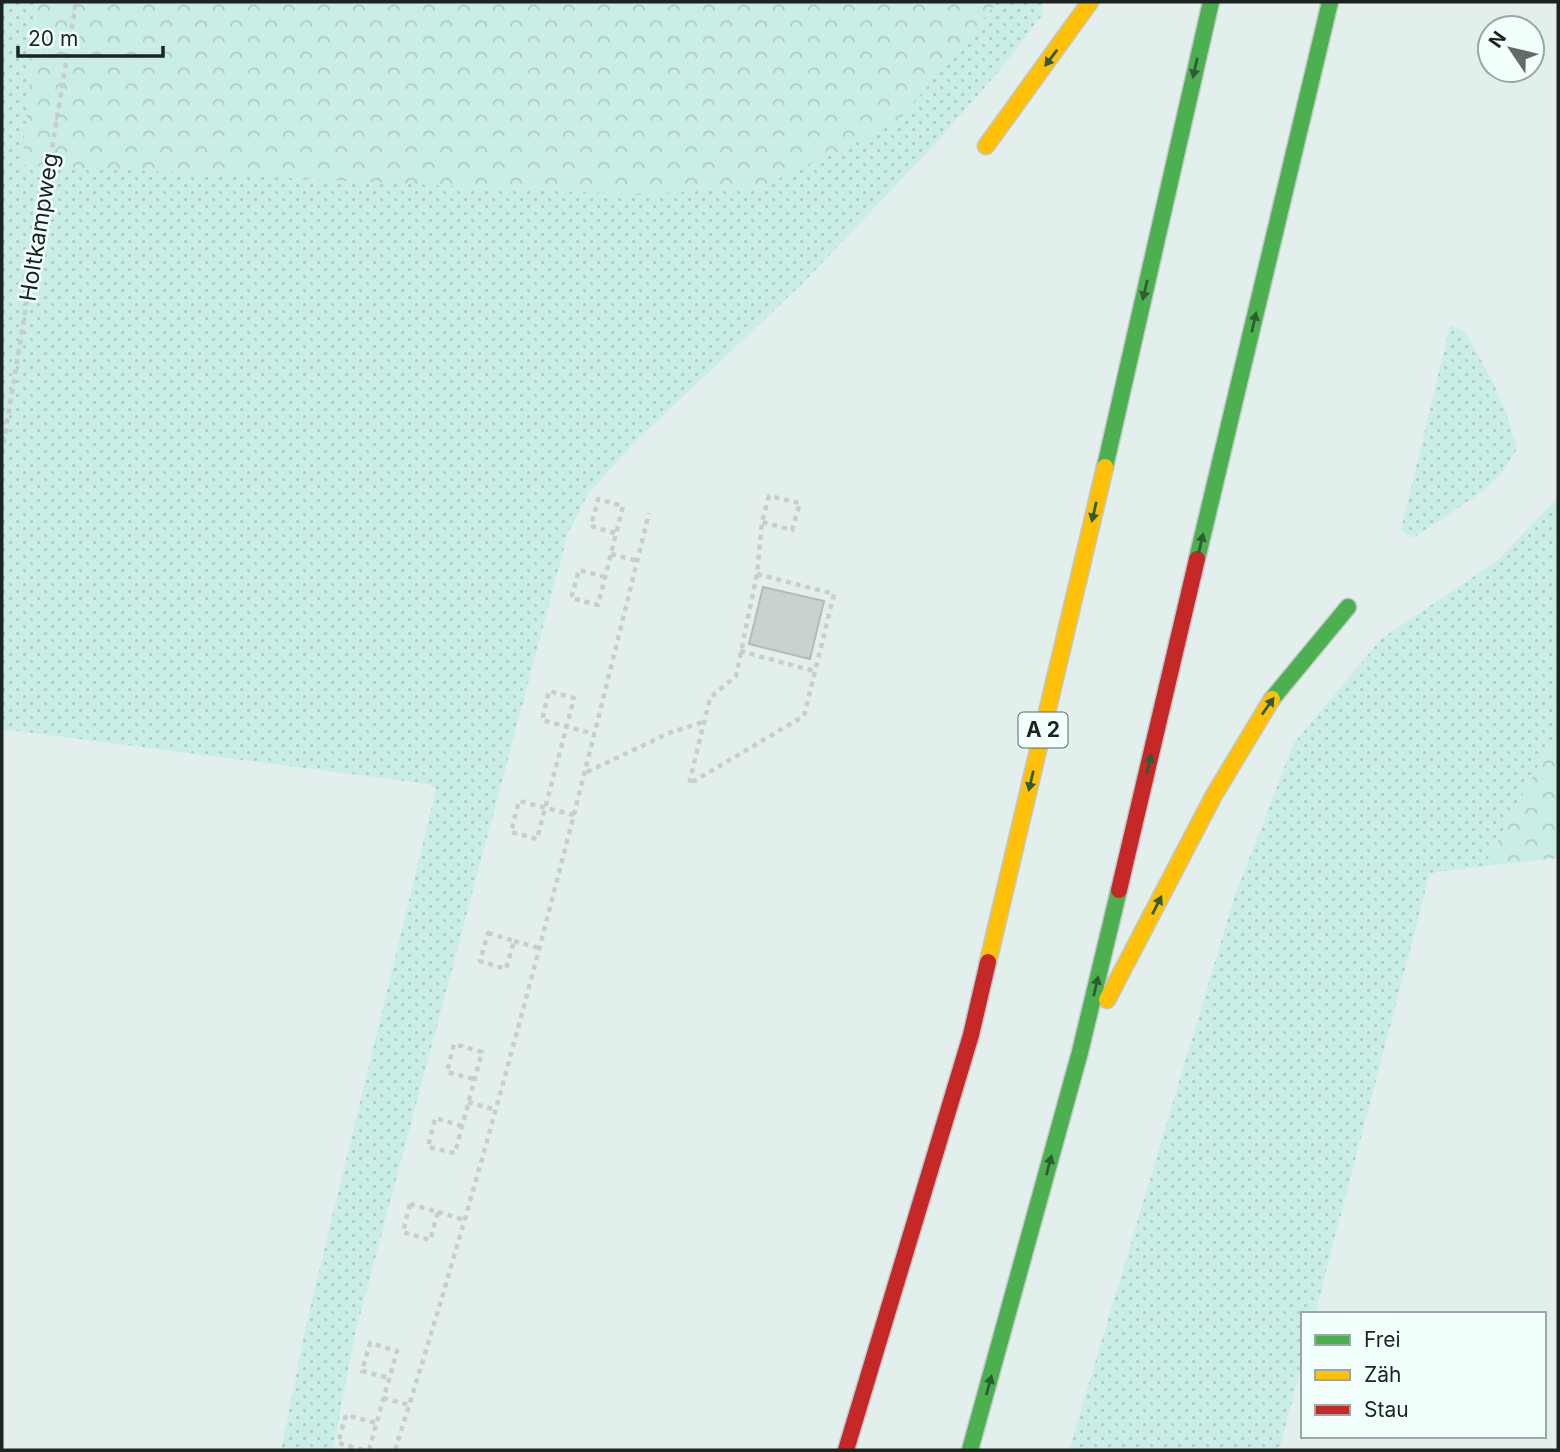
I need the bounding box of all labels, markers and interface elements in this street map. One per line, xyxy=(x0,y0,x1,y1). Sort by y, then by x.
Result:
scale bar xyxy=(18,14,163,58)
north arrow xyxy=(1476,14,1546,84)
text: 20 m xyxy=(28,26,78,51)
text: N xyxy=(1484,27,1511,52)
one-way arrow xyxy=(1045,49,1059,67)
one-way arrow xyxy=(1190,57,1201,79)
street label: Holtkampweg xyxy=(13,151,65,303)
one-way arrow xyxy=(1139,279,1150,301)
one-way arrow xyxy=(1249,311,1260,333)
one-way arrow xyxy=(1088,501,1099,523)
one-way arrow xyxy=(1196,532,1207,554)
one-way arrow xyxy=(1261,697,1275,715)
road number: A 2 xyxy=(1018,712,1068,748)
one-way arrow xyxy=(1143,753,1154,775)
one-way arrow xyxy=(1025,770,1036,792)
one-way arrow xyxy=(1151,895,1163,914)
one-way arrow xyxy=(1091,975,1102,997)
one-way arrow xyxy=(1044,1154,1055,1176)
legend xyxy=(1301,1312,1546,1438)
text: Frei xyxy=(1364,1327,1401,1352)
text: Zäh xyxy=(1364,1362,1401,1387)
one-way arrow xyxy=(984,1374,995,1396)
text: Stau xyxy=(1364,1397,1409,1422)

